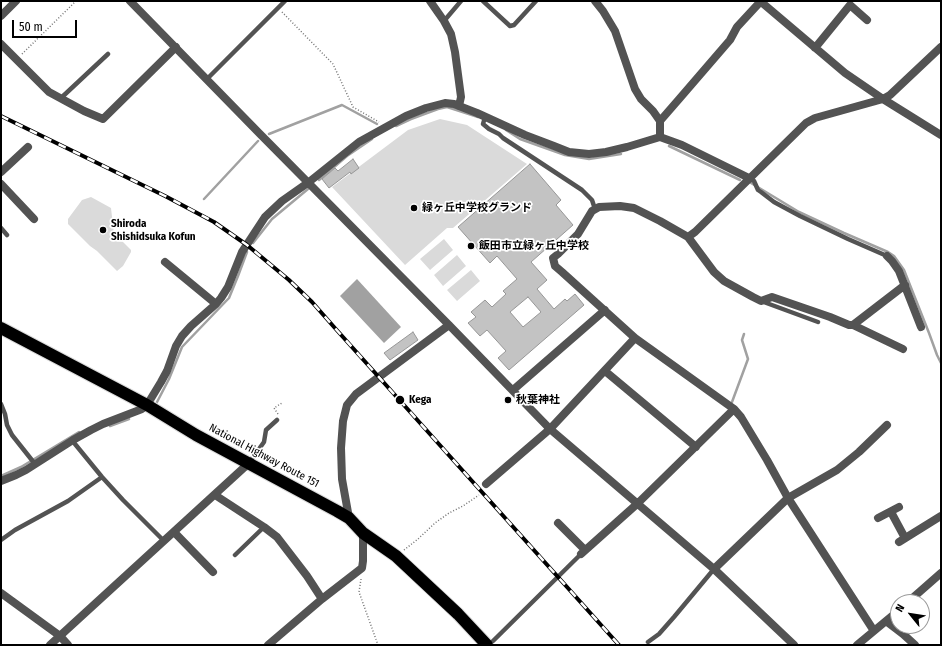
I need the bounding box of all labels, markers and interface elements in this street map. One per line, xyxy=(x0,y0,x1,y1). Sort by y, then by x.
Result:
scale bar xyxy=(14,12,79,38)
text: 50 m xyxy=(19,20,43,34)
place label: 緑ヶ丘中学校グランド xyxy=(422,201,532,215)
marker: 緑ヶ丘中学校グランド xyxy=(409,203,419,213)
place label: Shiroda Shishidsuka Kofun xyxy=(111,217,196,243)
marker: Shiroda Shishidsuka Kofun xyxy=(98,225,108,235)
place label: 飯田市立緑ヶ丘中学校 xyxy=(479,239,589,253)
marker: 飯田市立緑ヶ丘中学校 xyxy=(466,241,476,251)
place label: Kega xyxy=(409,393,431,407)
place label: 秋葉神社 xyxy=(516,393,560,407)
marker: Kega xyxy=(394,394,406,406)
marker: 秋葉神社 xyxy=(503,395,513,405)
street label: National Highway Route 151 xyxy=(207,421,321,491)
north arrow xyxy=(890,594,930,634)
text: N xyxy=(893,602,907,614)

